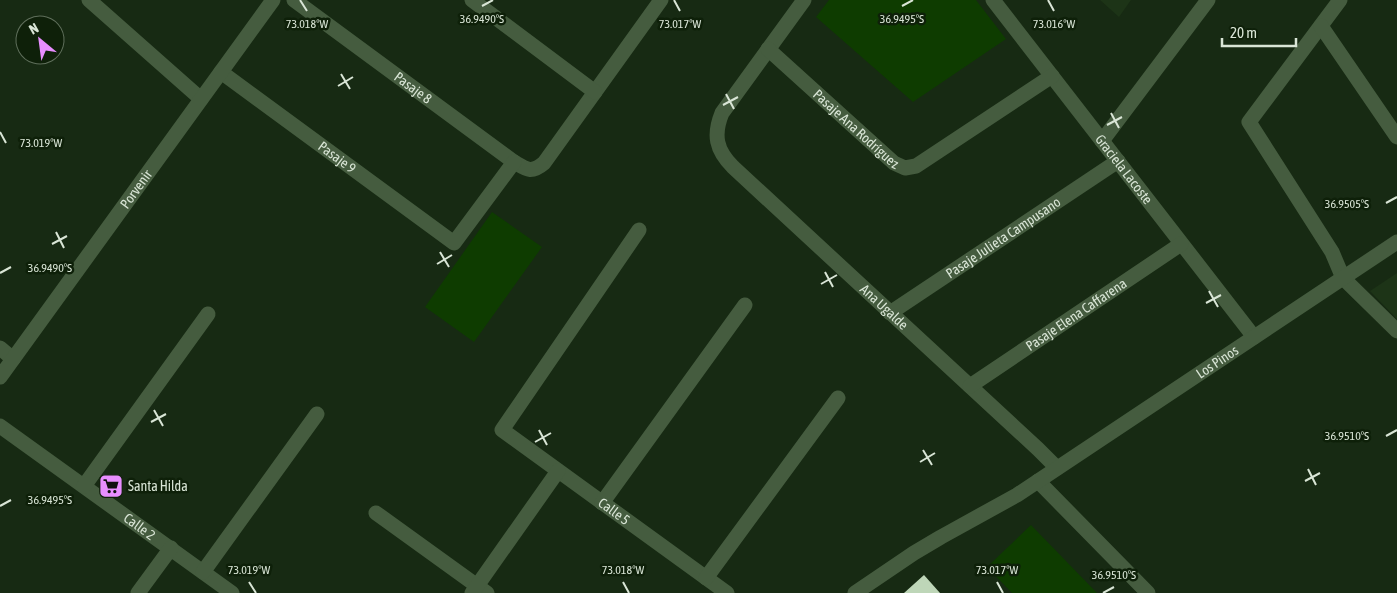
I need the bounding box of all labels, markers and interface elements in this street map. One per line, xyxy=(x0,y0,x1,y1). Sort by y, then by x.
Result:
text: 36.9490°S xyxy=(460,12,504,26)
text: 36.9495°S xyxy=(880,12,924,26)
north arrow xyxy=(15,15,65,65)
scale bar xyxy=(1222,15,1296,47)
text: 73.018°W xyxy=(286,17,328,31)
text: 73.017°W xyxy=(659,17,701,31)
text: 73.016°W xyxy=(1033,17,1075,31)
text: N xyxy=(26,20,41,38)
text: 20 m xyxy=(1230,24,1257,41)
street label: Pasaje 8 xyxy=(391,69,435,107)
street label: Pasaje Ana Rodríguez xyxy=(810,86,901,172)
street label: Graciela Lacoste xyxy=(1092,131,1156,207)
text: 73.019°W xyxy=(20,136,62,150)
street label: Pasaje 9 xyxy=(315,138,359,176)
street label: Porvenir xyxy=(117,166,156,211)
street label: Pasaje Julieta Campusano xyxy=(943,194,1063,281)
text: 36.9505°S xyxy=(1325,197,1369,211)
text: 36.9490°S xyxy=(28,261,72,275)
street label: Pasaje Elena Caffarena xyxy=(1023,275,1130,354)
street label: Ana Ugalde xyxy=(857,281,911,333)
street label: Los Pinos xyxy=(1193,342,1241,381)
text: 36.9510°S xyxy=(1325,429,1369,443)
supermarket icon: Santa Hilda xyxy=(98,473,124,499)
place label: Santa Hilda xyxy=(128,478,188,494)
text: 36.9495°S xyxy=(28,493,72,507)
street label: Calle 5 xyxy=(595,495,633,528)
street label: Calle 2 xyxy=(121,510,158,543)
text: 73.019°W xyxy=(228,563,270,577)
text: 73.018°W xyxy=(602,563,644,577)
text: 73.017°W xyxy=(976,563,1018,577)
text: 36.9510°S xyxy=(1092,568,1136,582)

